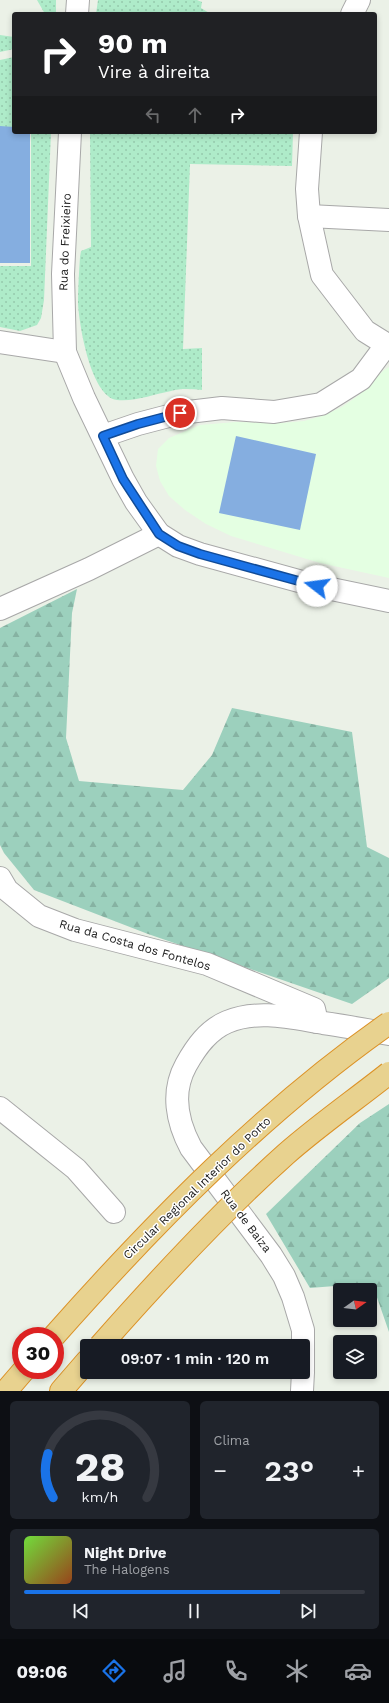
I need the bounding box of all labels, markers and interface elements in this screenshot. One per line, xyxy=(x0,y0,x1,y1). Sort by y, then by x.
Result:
text: 90 m xyxy=(98,27,168,60)
icon: right xyxy=(32,28,84,80)
text: Vire à direita xyxy=(98,61,210,82)
icon: left xyxy=(142,104,164,126)
icon: ahead xyxy=(184,104,206,126)
icon: right xyxy=(226,104,248,126)
street label: Rua do Freixieiro xyxy=(56,193,74,291)
pin xyxy=(163,396,197,430)
icon: arrive xyxy=(169,402,191,424)
position arrow xyxy=(296,565,338,607)
street label: Rua da Costa dos Fontelos xyxy=(58,917,212,973)
street label: Circular Regional Interior do Porto xyxy=(120,1114,274,1262)
street label: Rua de Baiza xyxy=(218,1187,274,1255)
north arrow xyxy=(333,1283,377,1327)
map controls xyxy=(333,1283,377,1379)
speed limit sign: 30 xyxy=(12,1327,64,1379)
button: layers xyxy=(333,1335,377,1379)
text: 09:07 · 1 min · 120 m xyxy=(121,1350,269,1368)
text: Clima xyxy=(214,1433,250,1448)
text: 28 xyxy=(74,1442,125,1491)
text: 23° xyxy=(264,1453,314,1488)
text: − xyxy=(214,1458,227,1483)
text: + xyxy=(352,1458,365,1483)
text: km/h xyxy=(81,1489,118,1505)
text: Night Drive xyxy=(84,1544,167,1562)
text: The Halogens xyxy=(84,1562,170,1577)
icon: previous xyxy=(70,1600,92,1622)
icon: pause xyxy=(183,1600,205,1622)
icon: next xyxy=(297,1600,319,1622)
icon: directions xyxy=(100,1657,128,1685)
icon: music xyxy=(161,1657,189,1685)
icon: phone xyxy=(222,1657,250,1685)
icon: climate xyxy=(283,1657,311,1685)
icon: car xyxy=(344,1657,372,1685)
text: 09:06 xyxy=(17,1661,67,1682)

